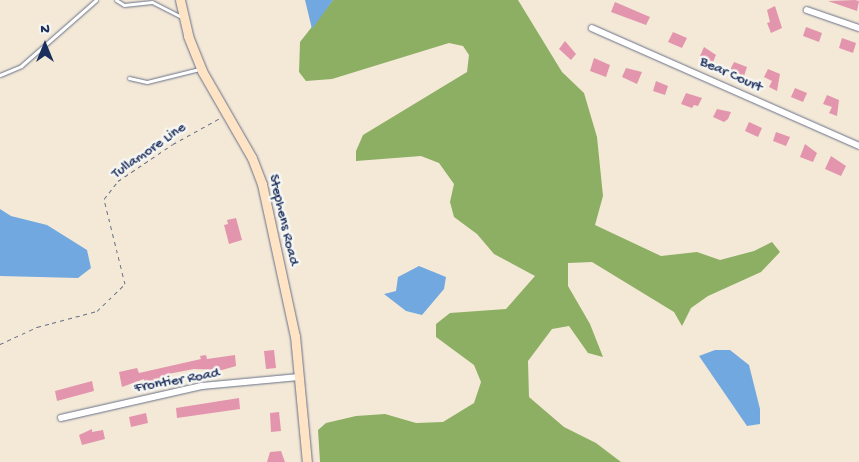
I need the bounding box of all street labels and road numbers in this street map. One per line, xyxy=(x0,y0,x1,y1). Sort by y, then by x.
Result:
street label: Bear Court xyxy=(697,53,765,97)
street label: Tullamore Line xyxy=(108,119,190,183)
street label: Stephens Road xyxy=(264,173,302,267)
street label: Frontier Road xyxy=(133,365,221,397)

